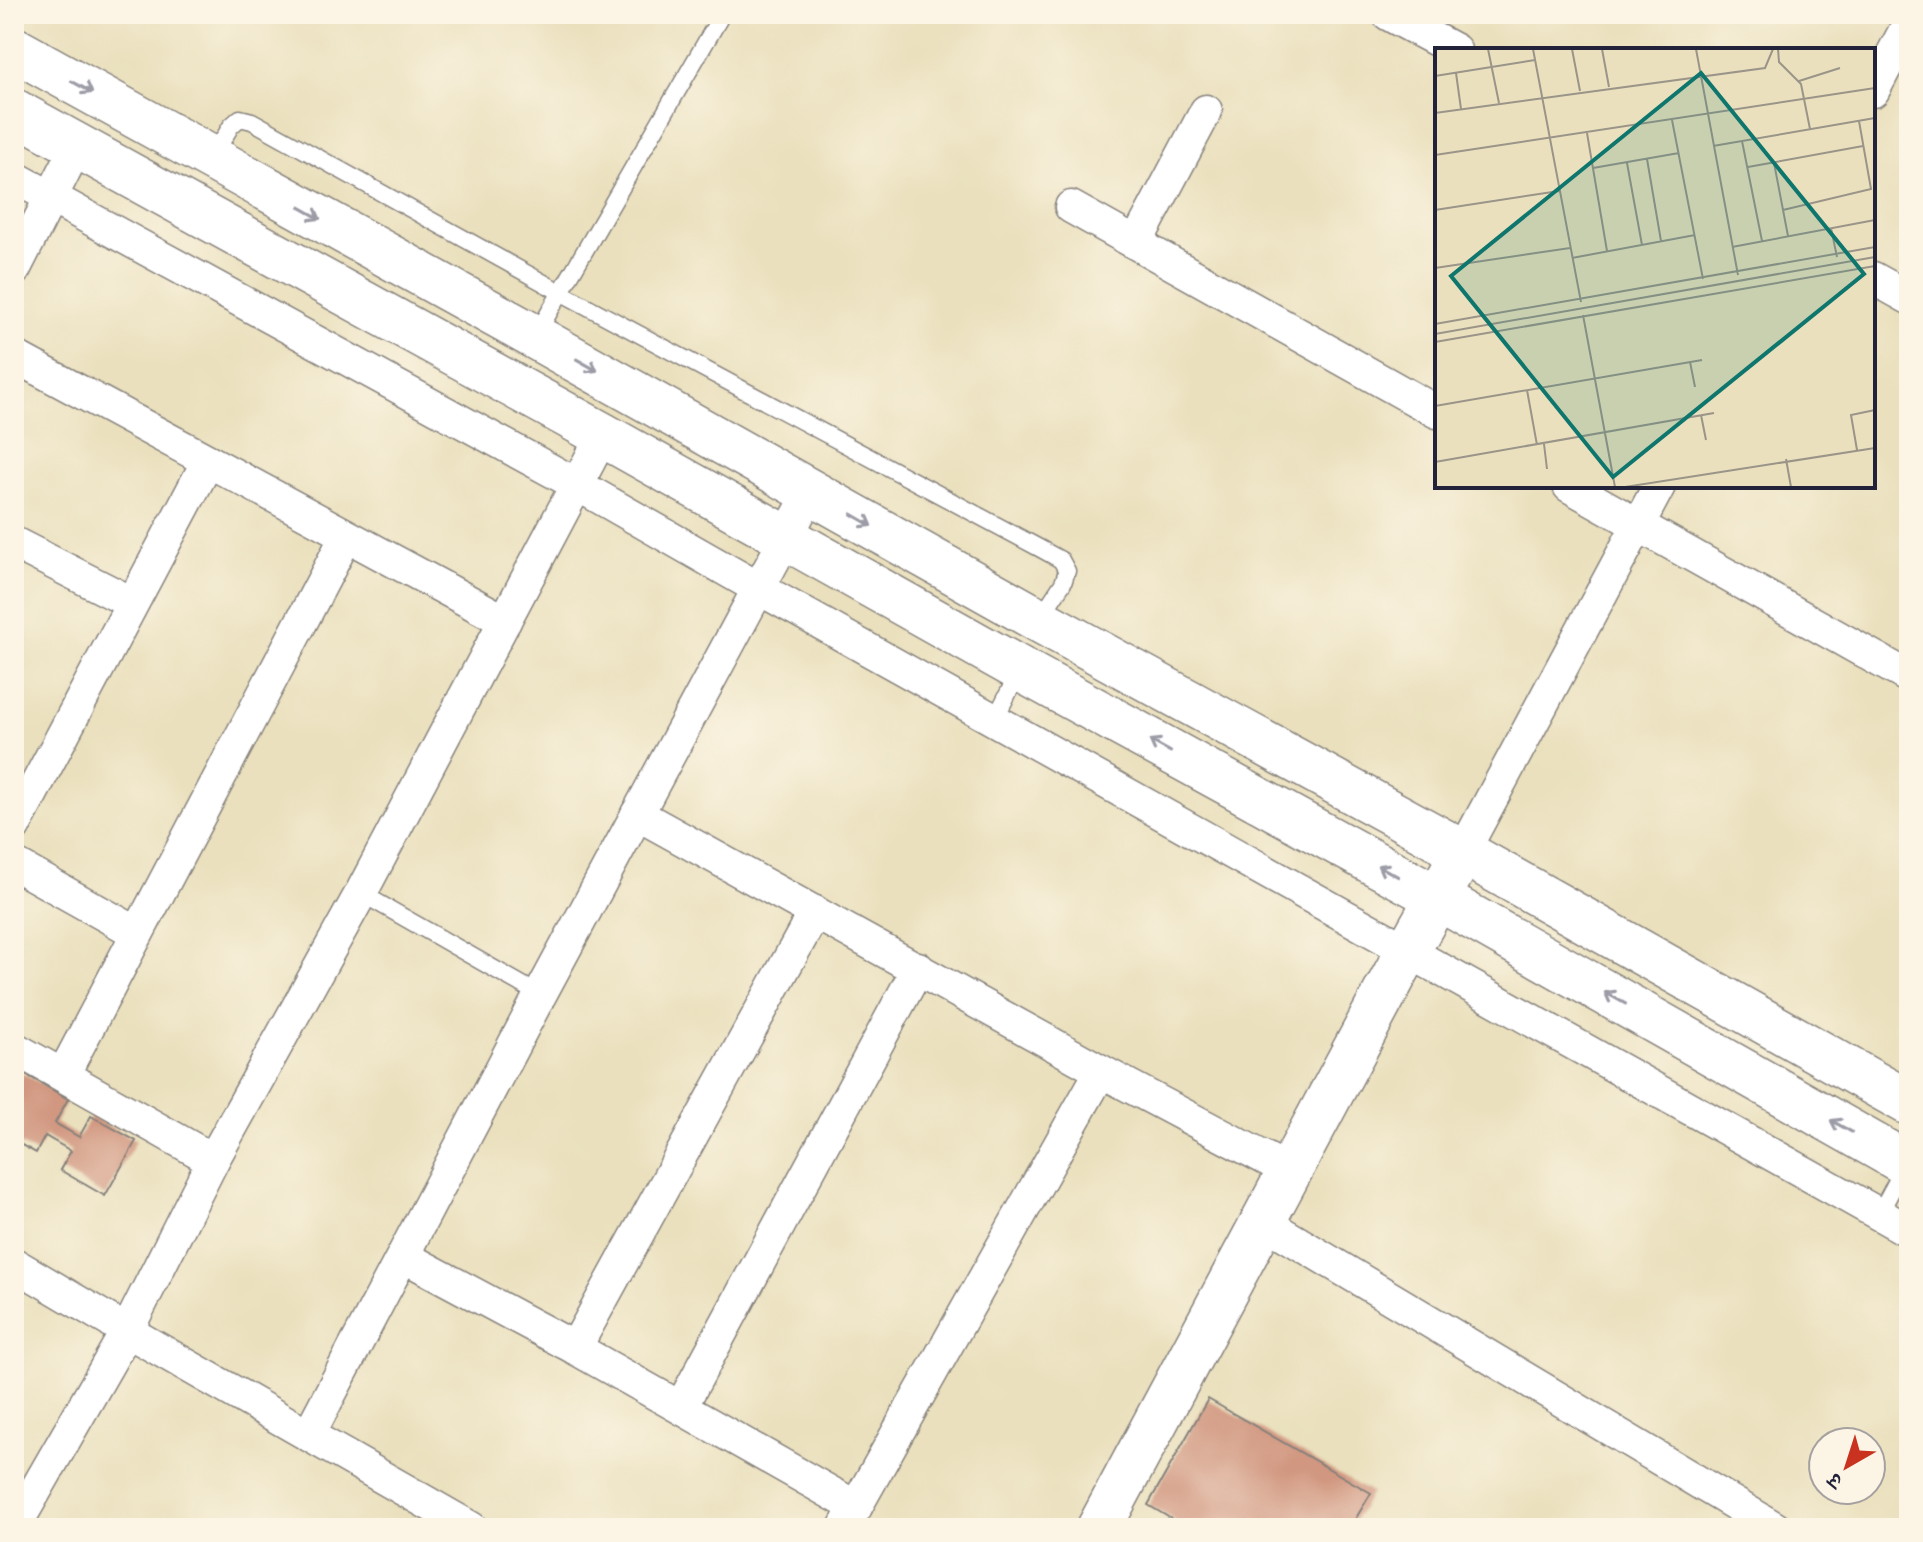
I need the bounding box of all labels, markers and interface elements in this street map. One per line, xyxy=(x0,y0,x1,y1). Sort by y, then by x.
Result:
inset map xyxy=(1435,48,1875,488)
one-way arrow xyxy=(70,79,93,95)
one-way arrow xyxy=(297,206,321,221)
one-way arrow xyxy=(574,358,598,374)
one-way arrow xyxy=(850,512,874,528)
one-way arrow xyxy=(1149,738,1173,753)
one-way arrow xyxy=(1377,863,1400,879)
one-way arrow xyxy=(1604,990,1627,1006)
one-way arrow xyxy=(1830,1118,1853,1134)
north arrow xyxy=(1807,1426,1887,1506)
text: उ xyxy=(1819,1464,1850,1499)

